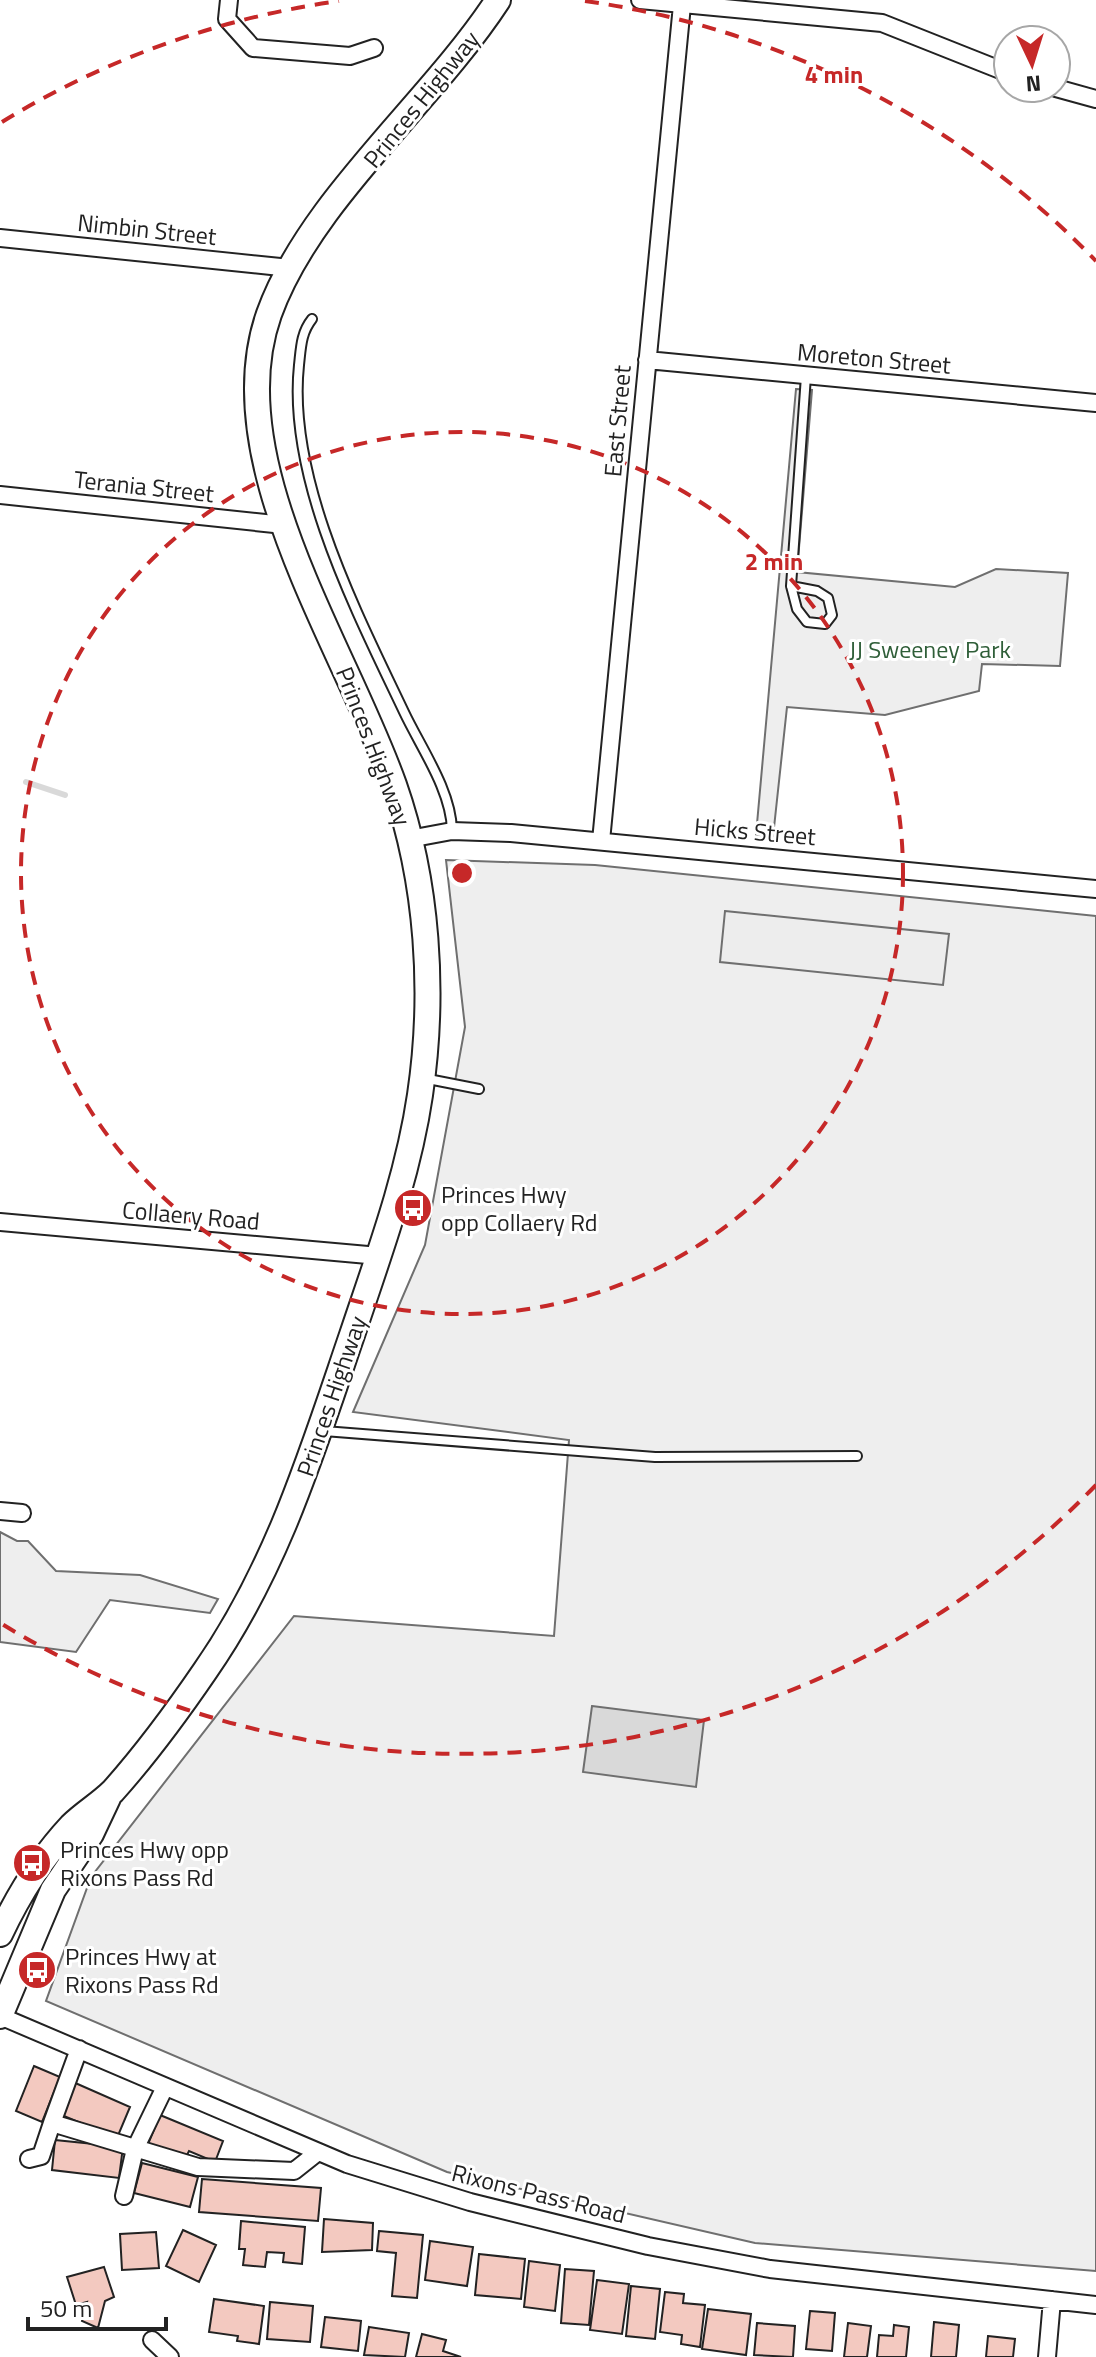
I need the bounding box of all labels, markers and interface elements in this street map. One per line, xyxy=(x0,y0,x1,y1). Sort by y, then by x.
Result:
street label: Princes Highway xyxy=(354,22,488,176)
north arrow xyxy=(992,24,1072,104)
text: 4 min xyxy=(805,56,863,92)
text: N xyxy=(1025,66,1042,101)
street label: Nimbin Street xyxy=(76,204,219,254)
street label: Moreton Street xyxy=(796,333,953,383)
street label: East Street xyxy=(594,363,640,478)
street label: Terania Street xyxy=(72,461,216,511)
text: 2 min xyxy=(745,543,803,579)
park label: JJ Sweeney Park xyxy=(849,631,1011,667)
street label: Princes Highway xyxy=(327,661,421,831)
street label: Hicks Street xyxy=(693,808,818,854)
centre of rings xyxy=(448,859,476,887)
place label: Princes Hwy opp Collaery Rd xyxy=(441,1176,597,1240)
bus stop icon: Princes Hwy opp Collaery Rd xyxy=(392,1187,434,1229)
street label: Collaery Road xyxy=(121,1191,261,1239)
street label: Princes Highway xyxy=(287,1310,375,1481)
place label: Princes Hwy opp Rixons Pass Rd xyxy=(60,1831,229,1895)
bus stop icon: Princes Hwy opp Rixons Pass Rd xyxy=(11,1842,53,1884)
place label: Princes Hwy at Rixons Pass Rd xyxy=(65,1938,219,2002)
bus stop icon: Princes Hwy at Rixons Pass Rd xyxy=(16,1949,58,1991)
street label: Rixons Pass Road xyxy=(448,2154,630,2232)
scale bar xyxy=(28,2281,166,2331)
text: 50 m xyxy=(40,2290,92,2326)

